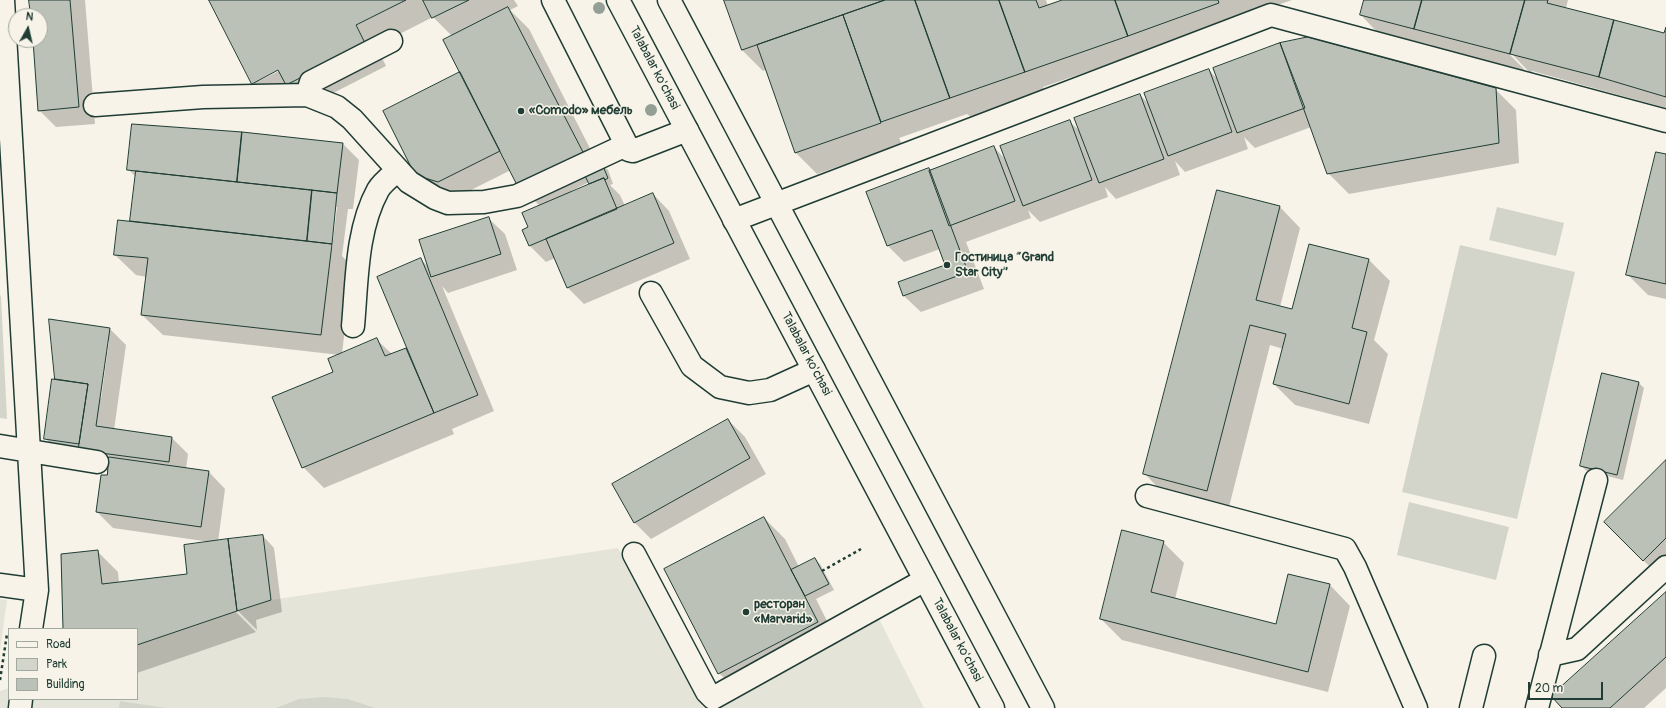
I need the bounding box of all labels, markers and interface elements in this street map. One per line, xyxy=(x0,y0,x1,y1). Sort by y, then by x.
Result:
north arrow xyxy=(8,8,48,48)
text: N xyxy=(25,10,34,24)
street label: Talabalar ko'chasi xyxy=(625,24,683,112)
place label: «Comodo» мебель xyxy=(529,103,633,119)
marker: «Comodo» мебель xyxy=(516,106,526,116)
place label: Гостиница “Grand Star City” xyxy=(955,250,1054,281)
marker: Гостиница “Grand Star City” xyxy=(942,260,952,270)
street label: Talabalar ko'chasi xyxy=(777,310,835,398)
street label: Talabalar ko'chasi xyxy=(928,596,986,684)
place label: ресторан «Marvarid» xyxy=(754,597,812,628)
marker: ресторан «Marvarid» xyxy=(741,607,751,617)
legend xyxy=(8,628,138,700)
text: Road xyxy=(46,637,71,652)
text: Park xyxy=(46,657,67,672)
scale bar xyxy=(1530,674,1605,700)
text: Building xyxy=(46,677,85,692)
text: 20 m xyxy=(1535,681,1563,696)

